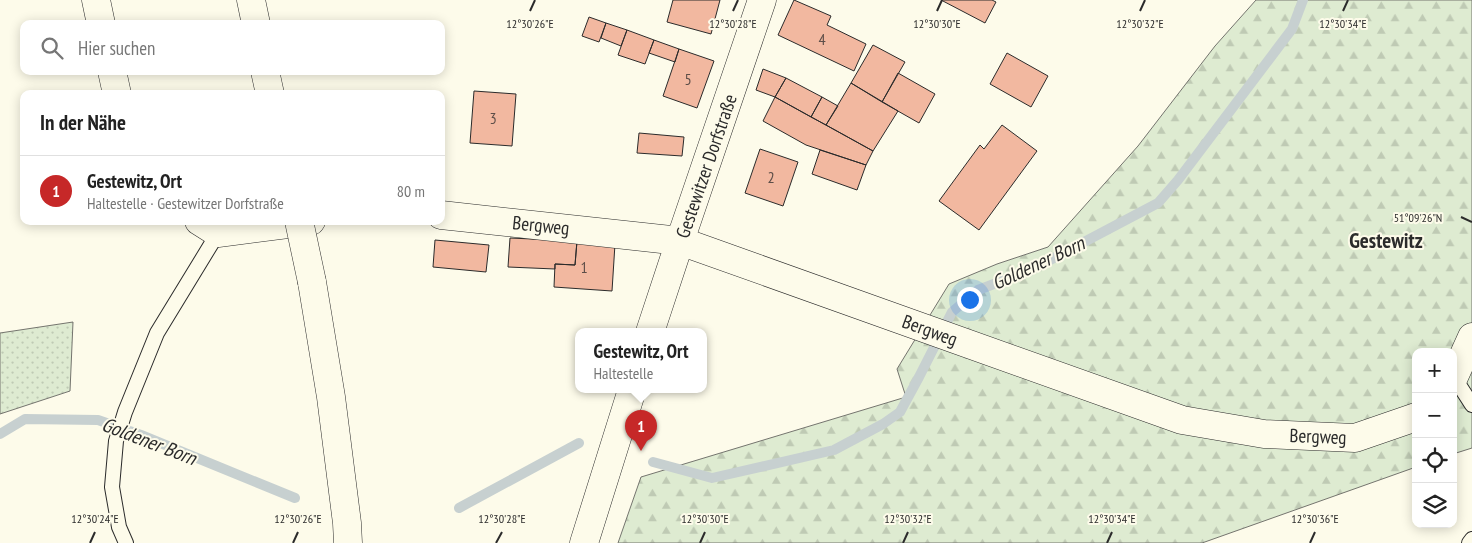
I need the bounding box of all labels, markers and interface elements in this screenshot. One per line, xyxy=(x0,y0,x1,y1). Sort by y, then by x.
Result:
text: 12°30'26"E xyxy=(506,16,554,31)
text: 12°30'28"E xyxy=(709,16,757,31)
text: 12°30'30"E xyxy=(913,16,961,31)
text: 12°30'32"E xyxy=(1116,16,1164,31)
text: 12°30'34"E xyxy=(1319,16,1367,31)
search box xyxy=(20,20,445,75)
house number: 4 xyxy=(818,29,826,49)
icon: search xyxy=(38,34,66,62)
text: Hier suchen xyxy=(78,36,155,60)
house number: 5 xyxy=(684,69,692,89)
street label: Gestewitzer Dorfstraße xyxy=(670,91,742,241)
house number: 3 xyxy=(489,108,497,128)
text: In der Nähe xyxy=(40,109,126,136)
house number: 2 xyxy=(767,167,775,187)
text: Gestewitz, Ort xyxy=(87,169,182,193)
text: 1 xyxy=(52,181,60,201)
text: 80 m xyxy=(397,181,425,201)
text: Haltestelle · Gestewitzer Dorfstraße xyxy=(87,193,284,213)
street label: Bergweg xyxy=(511,210,571,240)
text: 51°09'26"N xyxy=(1394,210,1442,225)
district label: Gestewitz xyxy=(1349,227,1423,254)
water label: Goldener Born xyxy=(988,230,1090,296)
house number: 1 xyxy=(580,257,588,277)
your location xyxy=(957,287,983,313)
street label: Bergweg xyxy=(899,309,961,351)
popup xyxy=(575,328,707,393)
text: Gestewitz, Ort xyxy=(593,339,689,363)
map controls xyxy=(1412,348,1457,528)
button: + xyxy=(1412,348,1457,393)
text: Haltestelle xyxy=(593,363,653,383)
button: − xyxy=(1412,393,1457,438)
pin: 1 xyxy=(625,410,657,451)
water label: Goldener Born xyxy=(98,411,201,471)
street label: Bergweg xyxy=(1289,423,1347,449)
button: locate xyxy=(1412,438,1457,483)
button: layers xyxy=(1412,483,1457,528)
text: 12°30'24"E xyxy=(71,511,119,526)
text: 12°30'26"E xyxy=(274,511,322,526)
text: 12°30'28"E xyxy=(478,511,526,526)
text: 12°30'30"E xyxy=(681,511,729,526)
text: 12°30'32"E xyxy=(884,511,932,526)
text: 12°30'34"E xyxy=(1088,511,1136,526)
text: 12°30'36"E xyxy=(1291,511,1339,526)

